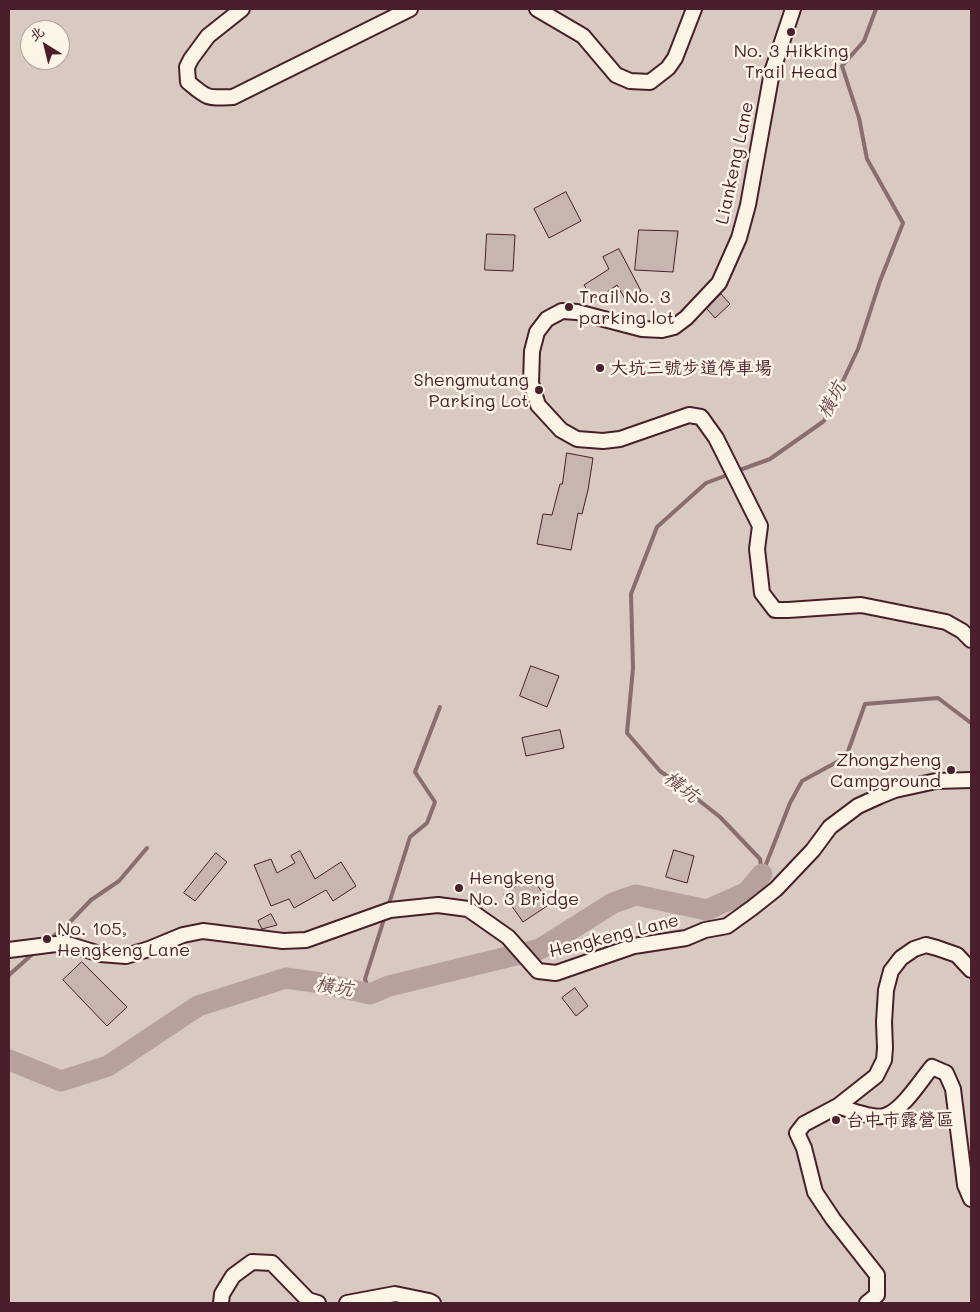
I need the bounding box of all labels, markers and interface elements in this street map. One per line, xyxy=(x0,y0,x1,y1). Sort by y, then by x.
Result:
north arrow xyxy=(20,20,70,70)
text: 北 xyxy=(25,21,48,45)
marker: No. 3 Hikking Trail Head xyxy=(785,26,797,38)
place label: No. 3 Hikking Trail Head xyxy=(734,40,848,82)
street label: Liankeng Lane xyxy=(711,100,759,226)
place label: Trail No. 3 parking lot xyxy=(579,286,675,328)
marker: Trail No. 3 parking lot xyxy=(563,301,575,313)
place label: 大坑三號步道停車場 xyxy=(610,357,772,379)
marker: 大坑三號步道停車場 xyxy=(594,362,606,374)
place label: Shengmutang Parking Lot xyxy=(413,369,529,412)
water label: 橫坑 xyxy=(813,378,851,422)
marker: Shengmutang Parking Lot xyxy=(533,384,545,396)
place label: Zhongzheng Campground xyxy=(830,749,941,792)
marker: Zhongzheng Campground xyxy=(945,764,957,776)
water label: 橫坑 xyxy=(659,766,703,808)
place label: Hengkeng No. 3 Bridge xyxy=(469,867,579,910)
marker: Hengkeng No. 3 Bridge xyxy=(453,882,465,894)
street label: Hengkeng Lane xyxy=(547,909,681,963)
place label: No. 105, Hengkeng Lane xyxy=(57,918,190,961)
marker: No. 105, Hengkeng Lane xyxy=(41,933,53,945)
water label: 橫坑 xyxy=(313,972,355,1002)
place label: 台中市露營區 xyxy=(846,1109,954,1131)
marker: 台中市露營區 xyxy=(830,1114,842,1126)

